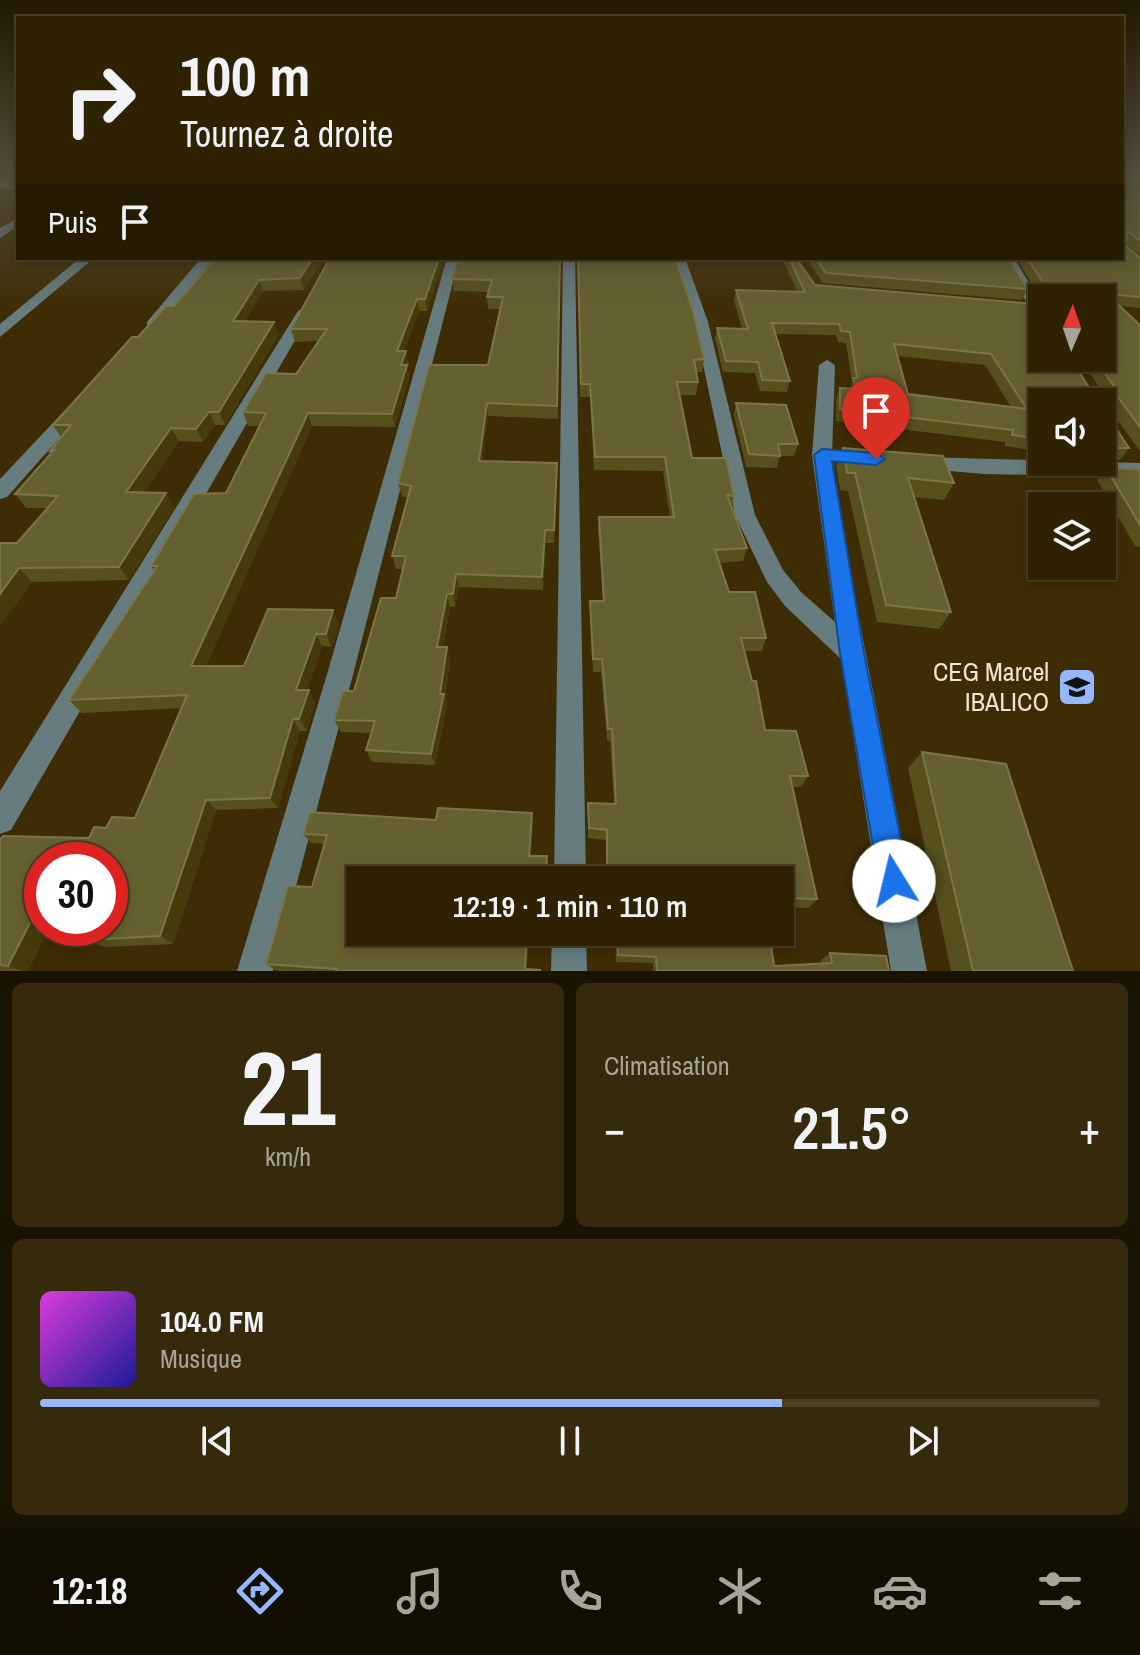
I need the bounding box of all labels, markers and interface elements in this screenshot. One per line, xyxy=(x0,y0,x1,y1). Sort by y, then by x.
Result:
text: 100 m xyxy=(180,38,310,113)
icon: right xyxy=(48,48,152,152)
text: Tournez à droite xyxy=(180,110,393,158)
icon: arrive xyxy=(113,200,157,244)
text: Puis xyxy=(48,202,97,242)
north arrow xyxy=(1028,284,1116,372)
map controls xyxy=(1028,284,1116,580)
pin xyxy=(842,377,910,459)
button: sound xyxy=(1028,388,1116,476)
icon: arrive xyxy=(854,389,898,433)
button: layers xyxy=(1028,492,1116,580)
place label: CEG Marcel IBALICO xyxy=(933,654,1049,719)
school or university icon: CEG Marcel IBALICO xyxy=(1056,666,1098,708)
position arrow xyxy=(852,839,936,923)
speed limit sign: 30 xyxy=(24,842,128,946)
text: 12:19 · 1 min · 110 m xyxy=(453,886,687,926)
text: 21 xyxy=(241,1017,335,1157)
text: Climatisation xyxy=(604,1048,730,1083)
text: 21.5° xyxy=(792,1087,912,1168)
text: − xyxy=(604,1098,625,1158)
text: + xyxy=(1079,1098,1100,1158)
text: km/h xyxy=(265,1139,311,1174)
text: 104.0 FM xyxy=(160,1301,264,1341)
text: Musique xyxy=(160,1341,242,1376)
icon: previous xyxy=(195,1419,239,1463)
icon: pause xyxy=(548,1419,592,1463)
icon: next xyxy=(901,1419,945,1463)
icon: directions xyxy=(232,1563,288,1619)
icon: music xyxy=(392,1563,448,1619)
icon: phone xyxy=(552,1563,608,1619)
icon: climate xyxy=(712,1563,768,1619)
icon: car xyxy=(872,1563,928,1619)
icon: filters xyxy=(1032,1563,1088,1619)
text: 12:18 xyxy=(52,1567,128,1615)

